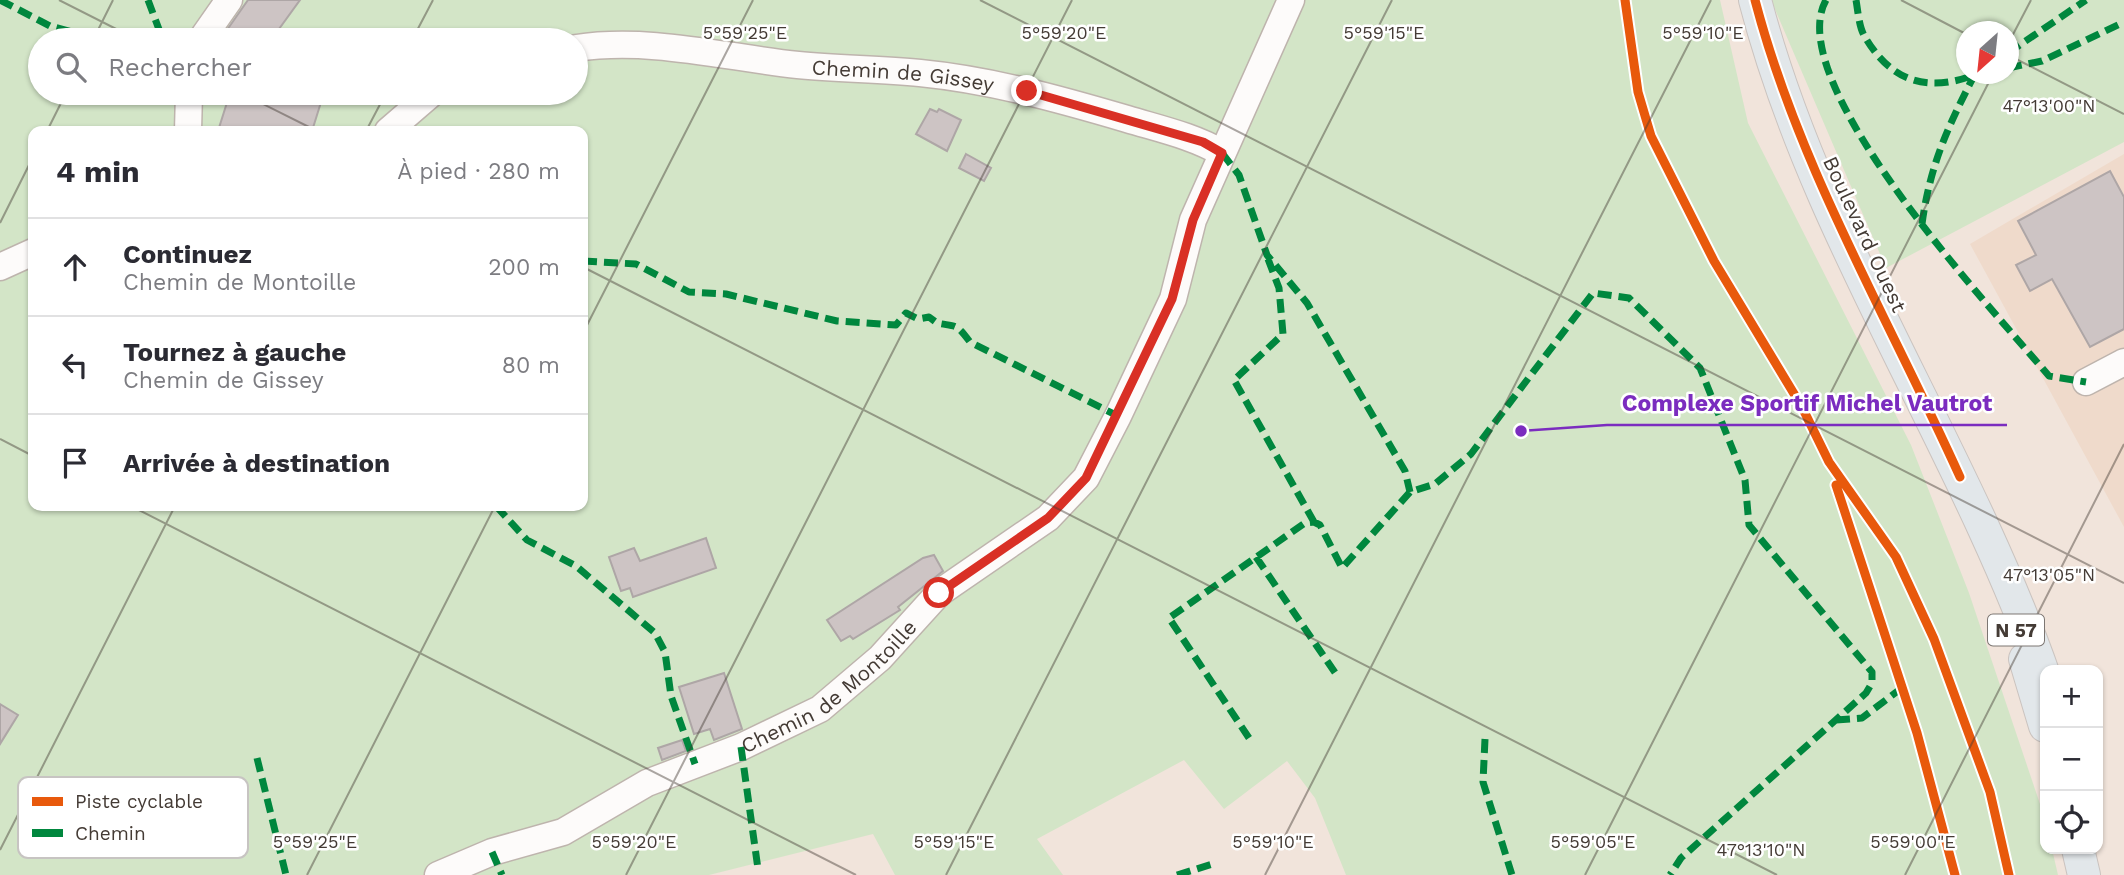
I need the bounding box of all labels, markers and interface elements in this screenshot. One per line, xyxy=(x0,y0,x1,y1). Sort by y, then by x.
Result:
north arrow xyxy=(1956,21,2019,84)
text: 5°59'25"E xyxy=(703,22,787,43)
text: 5°59'20"E xyxy=(1022,22,1106,43)
text: 5°59'15"E xyxy=(1344,22,1424,43)
text: 5°59'10"E xyxy=(1662,22,1744,43)
search box xyxy=(28,28,588,105)
icon: search xyxy=(52,48,90,86)
text: Rechercher xyxy=(108,52,252,82)
street label: Chemin de Gissey xyxy=(811,54,997,97)
route end xyxy=(1011,75,1042,106)
text: 47°13'00"N xyxy=(2002,95,2096,116)
street label: Boulevard Ouest xyxy=(1818,152,1912,316)
text: 4 min xyxy=(56,154,140,189)
text: À pied · 280 m xyxy=(397,158,560,185)
text: Continuez xyxy=(123,239,252,269)
icon: ahead xyxy=(56,248,94,286)
text: 200 m xyxy=(488,254,560,281)
text: Chemin de Montoille xyxy=(123,269,356,296)
text: Tournez à gauche xyxy=(123,337,346,367)
icon: left xyxy=(56,346,94,384)
text: 80 m xyxy=(502,352,560,379)
text: Chemin de Gissey xyxy=(123,367,324,394)
callout: Complexe Sportif Michel Vautrot xyxy=(1607,381,2007,425)
text: Complexe Sportif Michel Vautrot xyxy=(1622,390,1992,417)
icon: arrive xyxy=(56,444,94,482)
text: Arrivée à destination xyxy=(123,448,390,478)
text: 47°13'05"N xyxy=(2003,564,2095,585)
route start xyxy=(923,577,954,608)
street label: Chemin de Montoille xyxy=(737,614,921,758)
road number: N 57 xyxy=(1988,614,2044,646)
map controls xyxy=(2040,665,2103,854)
button: + xyxy=(2040,665,2103,728)
button: − xyxy=(2040,728,2103,791)
legend xyxy=(18,777,248,858)
text: Piste cyclable xyxy=(75,790,203,813)
button: locate xyxy=(2040,791,2103,854)
text: Chemin xyxy=(75,822,146,845)
text: 5°59'25"E xyxy=(273,831,357,852)
text: 5°59'20"E xyxy=(592,831,676,852)
text: 5°59'15"E xyxy=(914,831,994,852)
text: 5°59'10"E xyxy=(1232,831,1314,852)
text: 5°59'05"E xyxy=(1551,831,1635,852)
text: 5°59'00"E xyxy=(1870,831,1956,852)
text: 47°13'10"N xyxy=(1717,839,1805,860)

